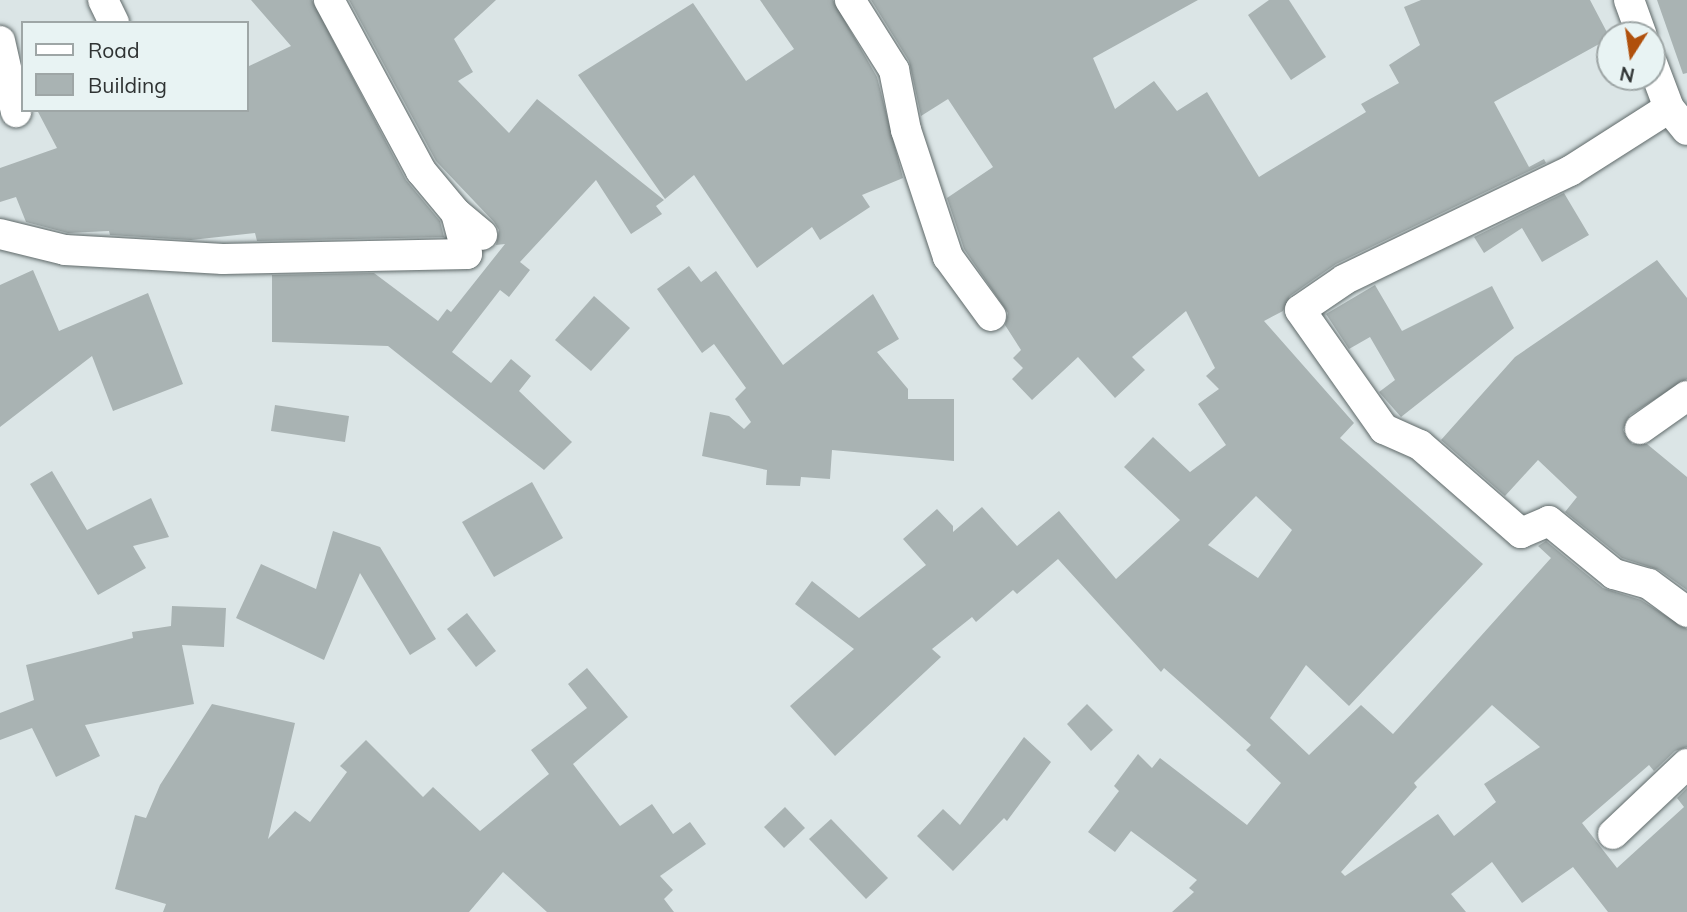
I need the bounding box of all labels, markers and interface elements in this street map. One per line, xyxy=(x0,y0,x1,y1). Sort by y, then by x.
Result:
legend xyxy=(21,21,248,112)
north arrow xyxy=(1596,21,1666,91)
text: Road xyxy=(88,37,139,63)
text: N xyxy=(1618,61,1637,88)
text: Building xyxy=(88,72,167,98)

